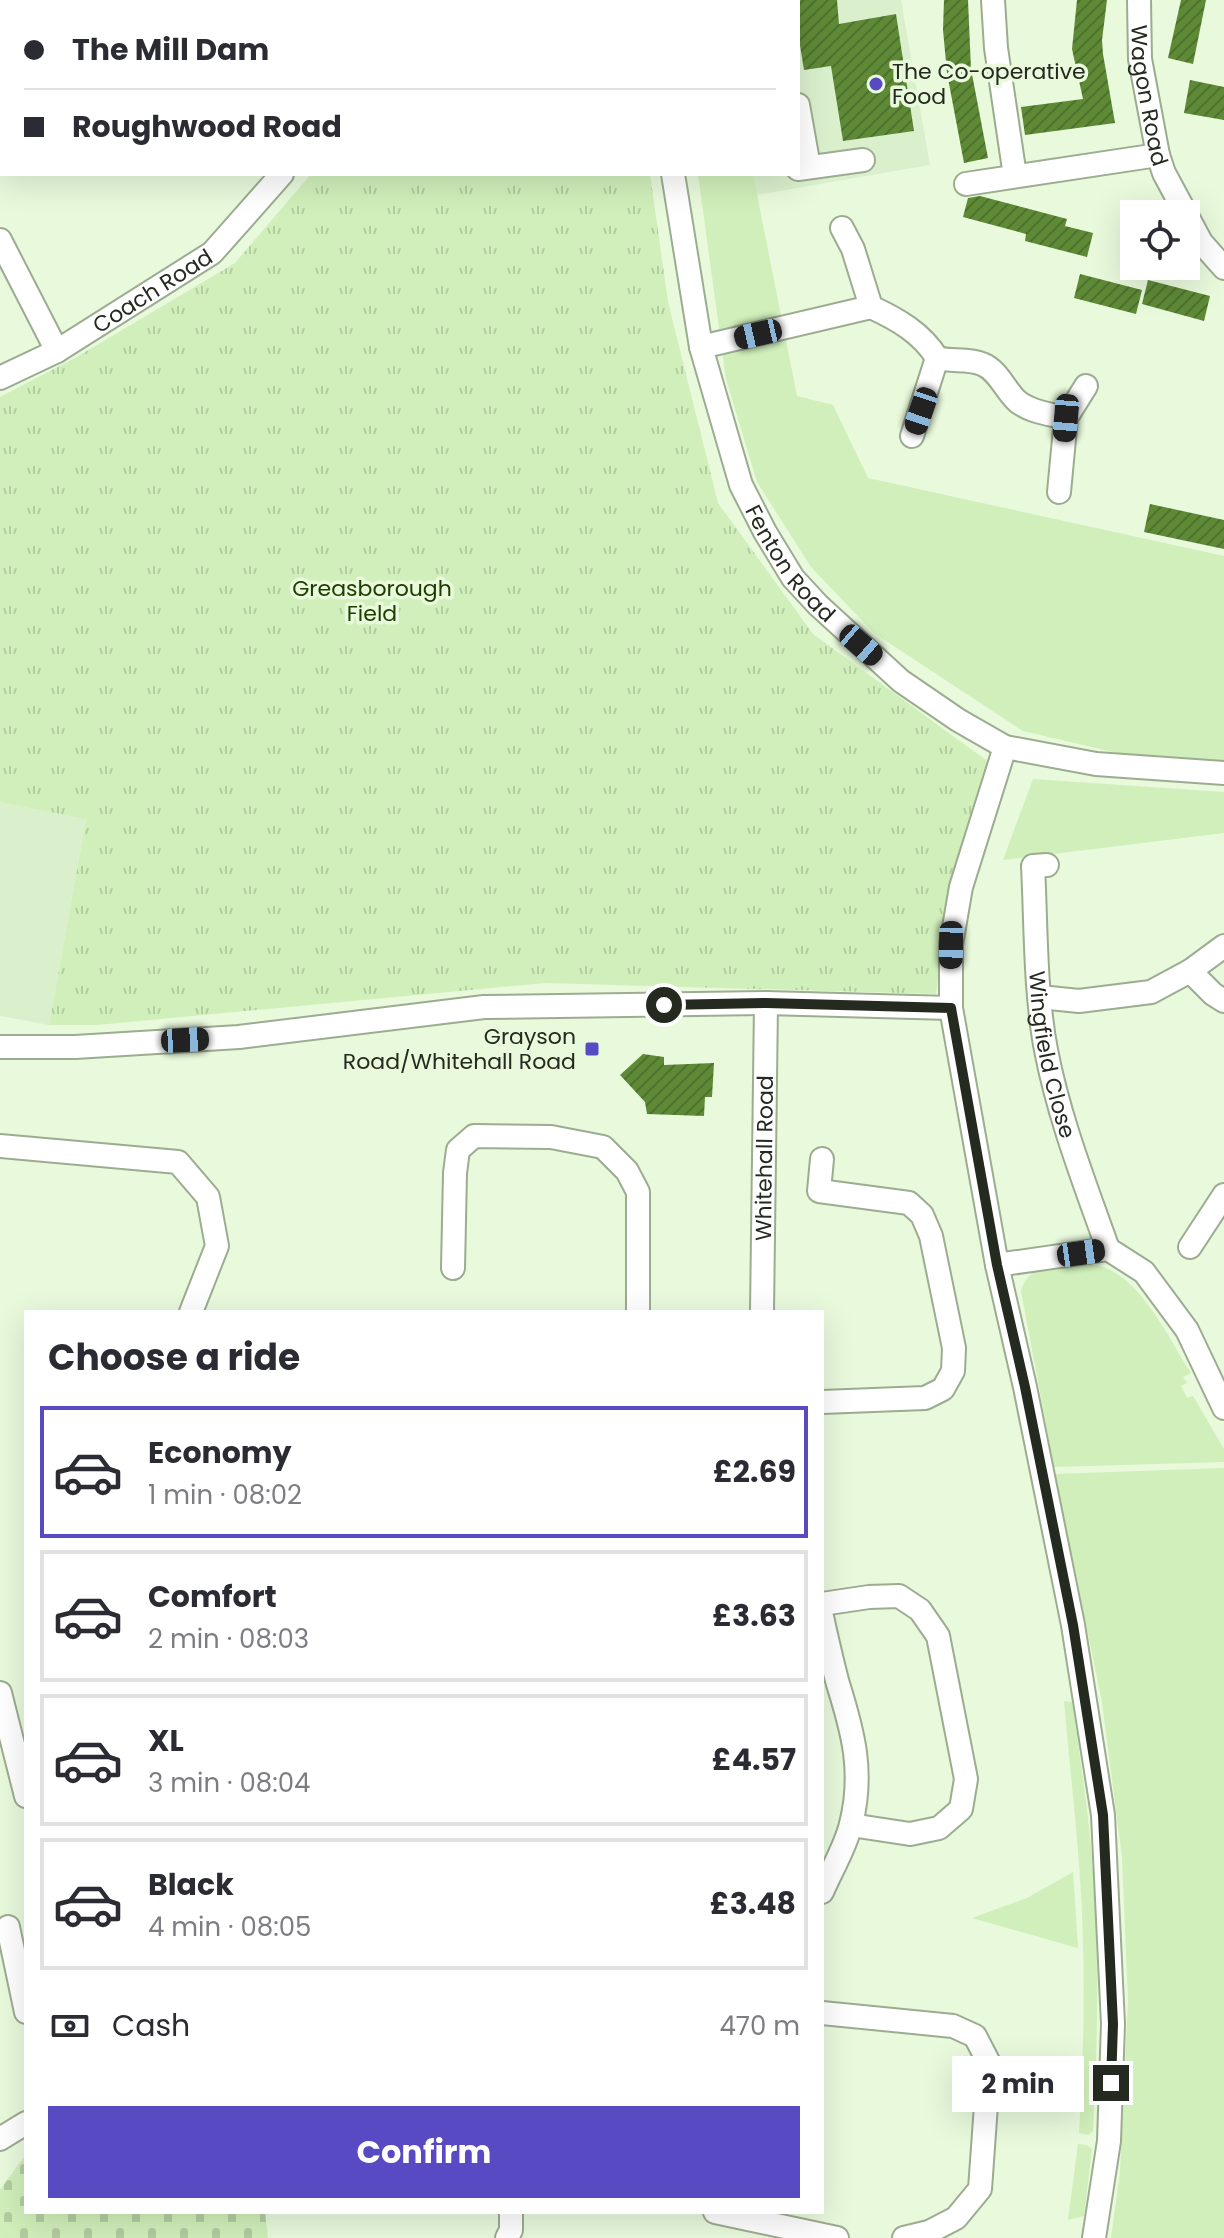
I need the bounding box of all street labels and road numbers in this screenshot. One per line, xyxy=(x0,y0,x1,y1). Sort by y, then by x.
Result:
street label: Wagon Road xyxy=(1123,24,1176,170)
street label: Coach Road xyxy=(87,241,219,341)
street label: Fenton Road xyxy=(738,500,842,629)
street label: Wingfield Close xyxy=(1021,970,1083,1142)
street label: Whitehall Road xyxy=(748,1075,781,1241)

